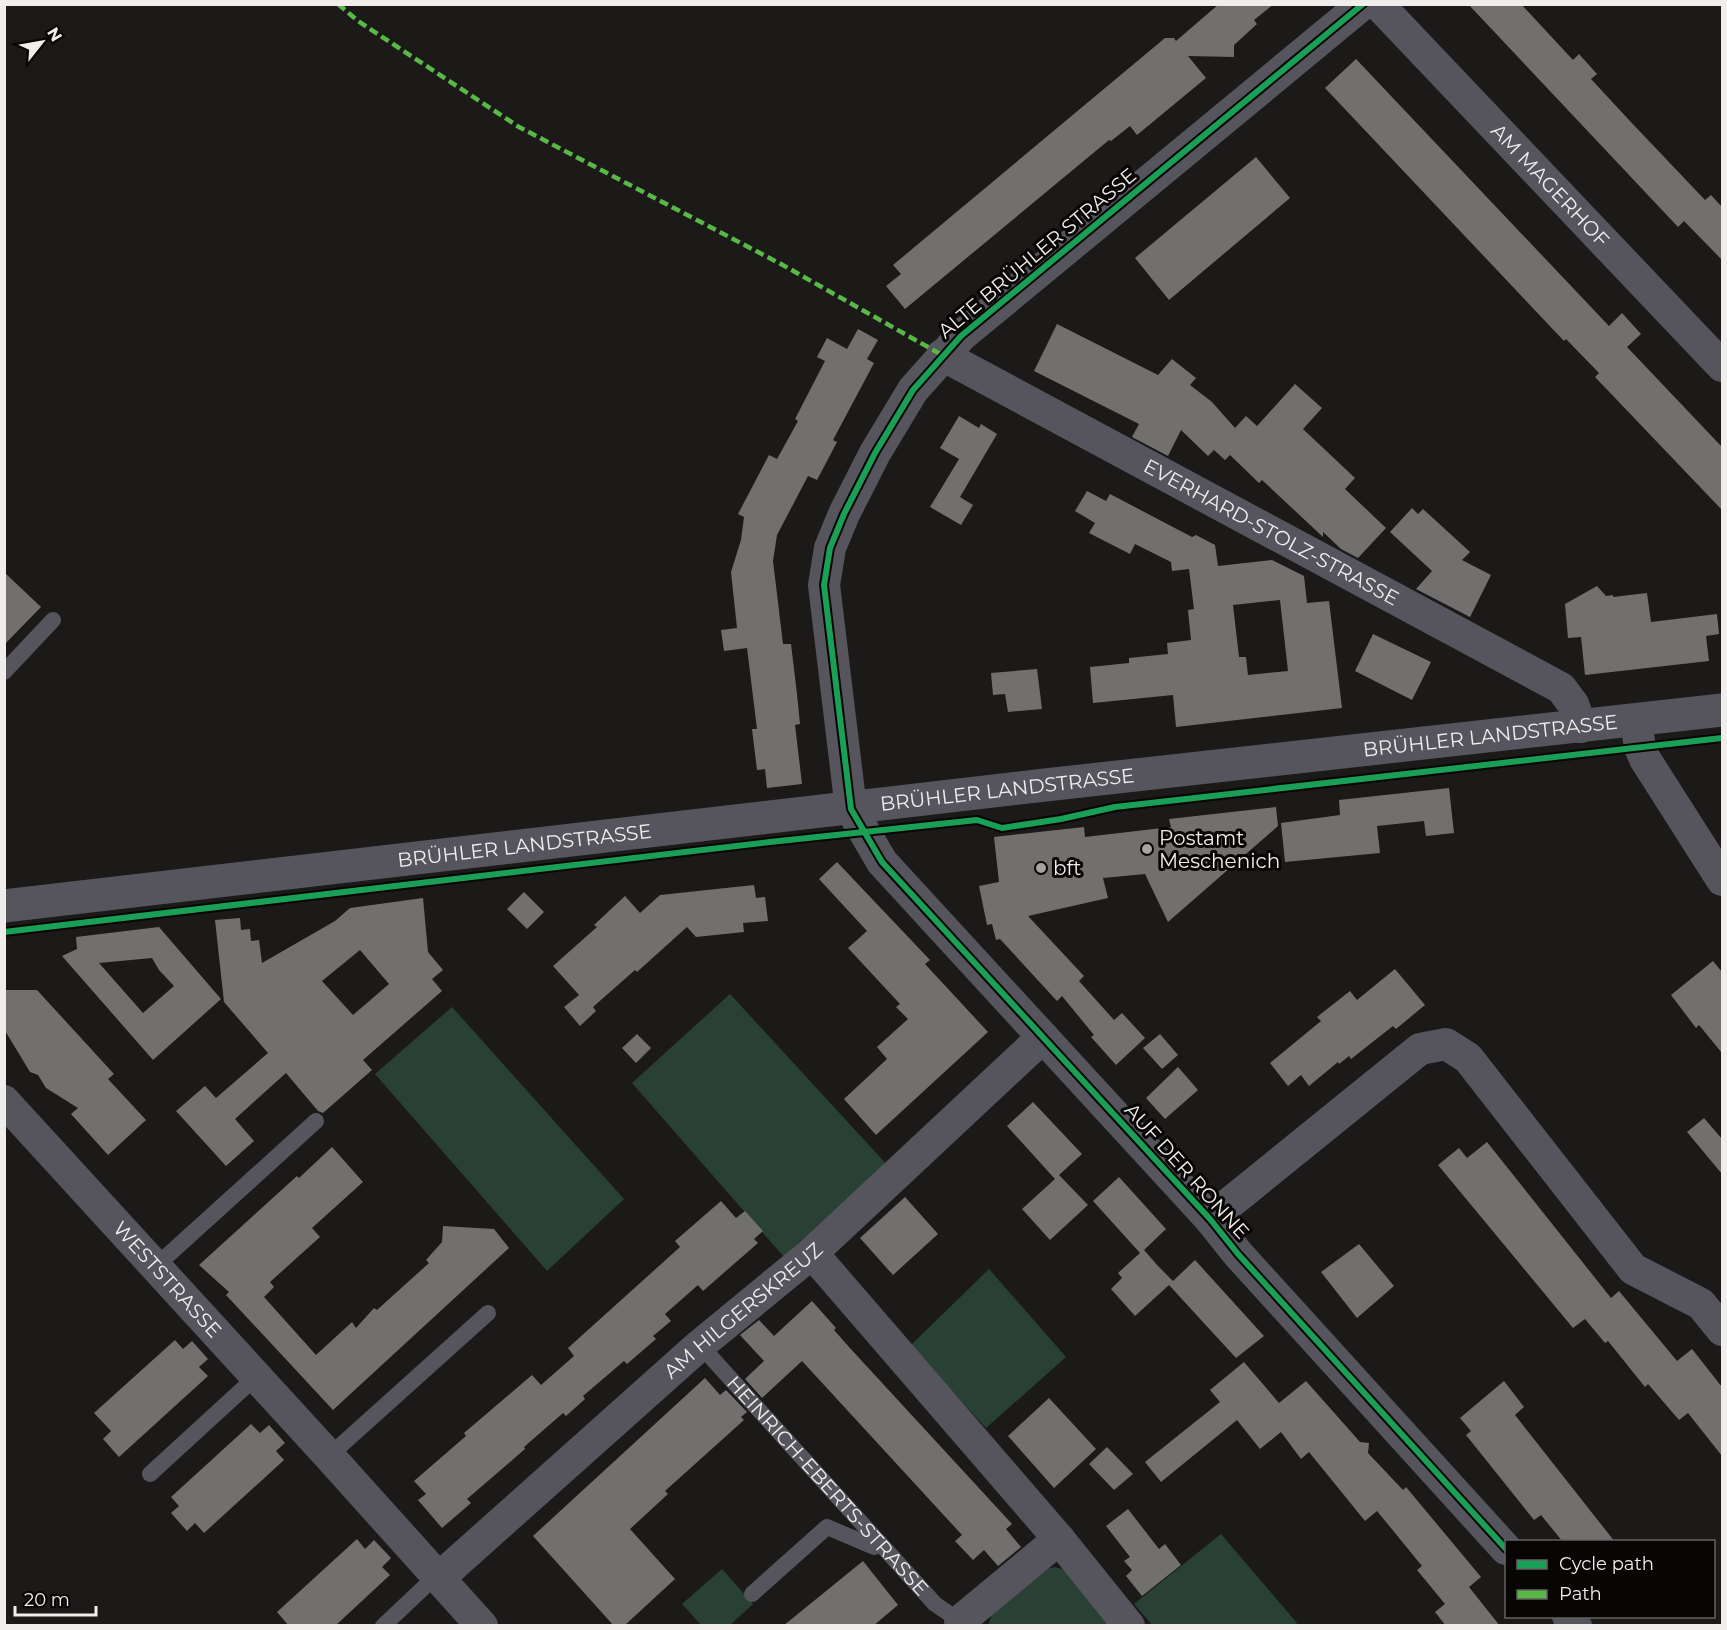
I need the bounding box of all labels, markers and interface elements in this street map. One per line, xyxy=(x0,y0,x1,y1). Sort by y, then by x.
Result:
north arrow xyxy=(12,12,72,72)
text: N xyxy=(43,24,66,45)
street label: AM MAGERHOF xyxy=(1486,119,1614,252)
street label: ALTE BRÜHLER STRASSE xyxy=(933,163,1141,343)
street label: EVERHARD-STOLZ-STRASSE xyxy=(1140,454,1403,611)
street label: BRÜHLER LANDSTRASSE xyxy=(1362,710,1619,762)
street label: BRÜHLER LANDSTRASSE xyxy=(879,763,1136,816)
street label: BRÜHLER LANDSTRASSE xyxy=(396,819,653,872)
place label: Postamt Meschenich xyxy=(1159,826,1280,873)
marker: Postamt Meschenich xyxy=(1140,842,1154,856)
place label: bft xyxy=(1053,856,1081,880)
marker: bft xyxy=(1034,861,1048,875)
street label: AUF DER RONNE xyxy=(1120,1098,1254,1244)
street label: WESTSTRASSE xyxy=(108,1216,227,1343)
street label: AM HILGERSKREUZ xyxy=(659,1238,827,1384)
street label: HEINRICH-EBERTS-STRASSE xyxy=(722,1371,933,1601)
legend xyxy=(1505,1540,1715,1618)
text: Cycle path xyxy=(1559,1553,1654,1575)
scale bar xyxy=(15,1579,96,1617)
text: Path xyxy=(1559,1583,1602,1605)
text: 20 m xyxy=(24,1589,70,1611)

